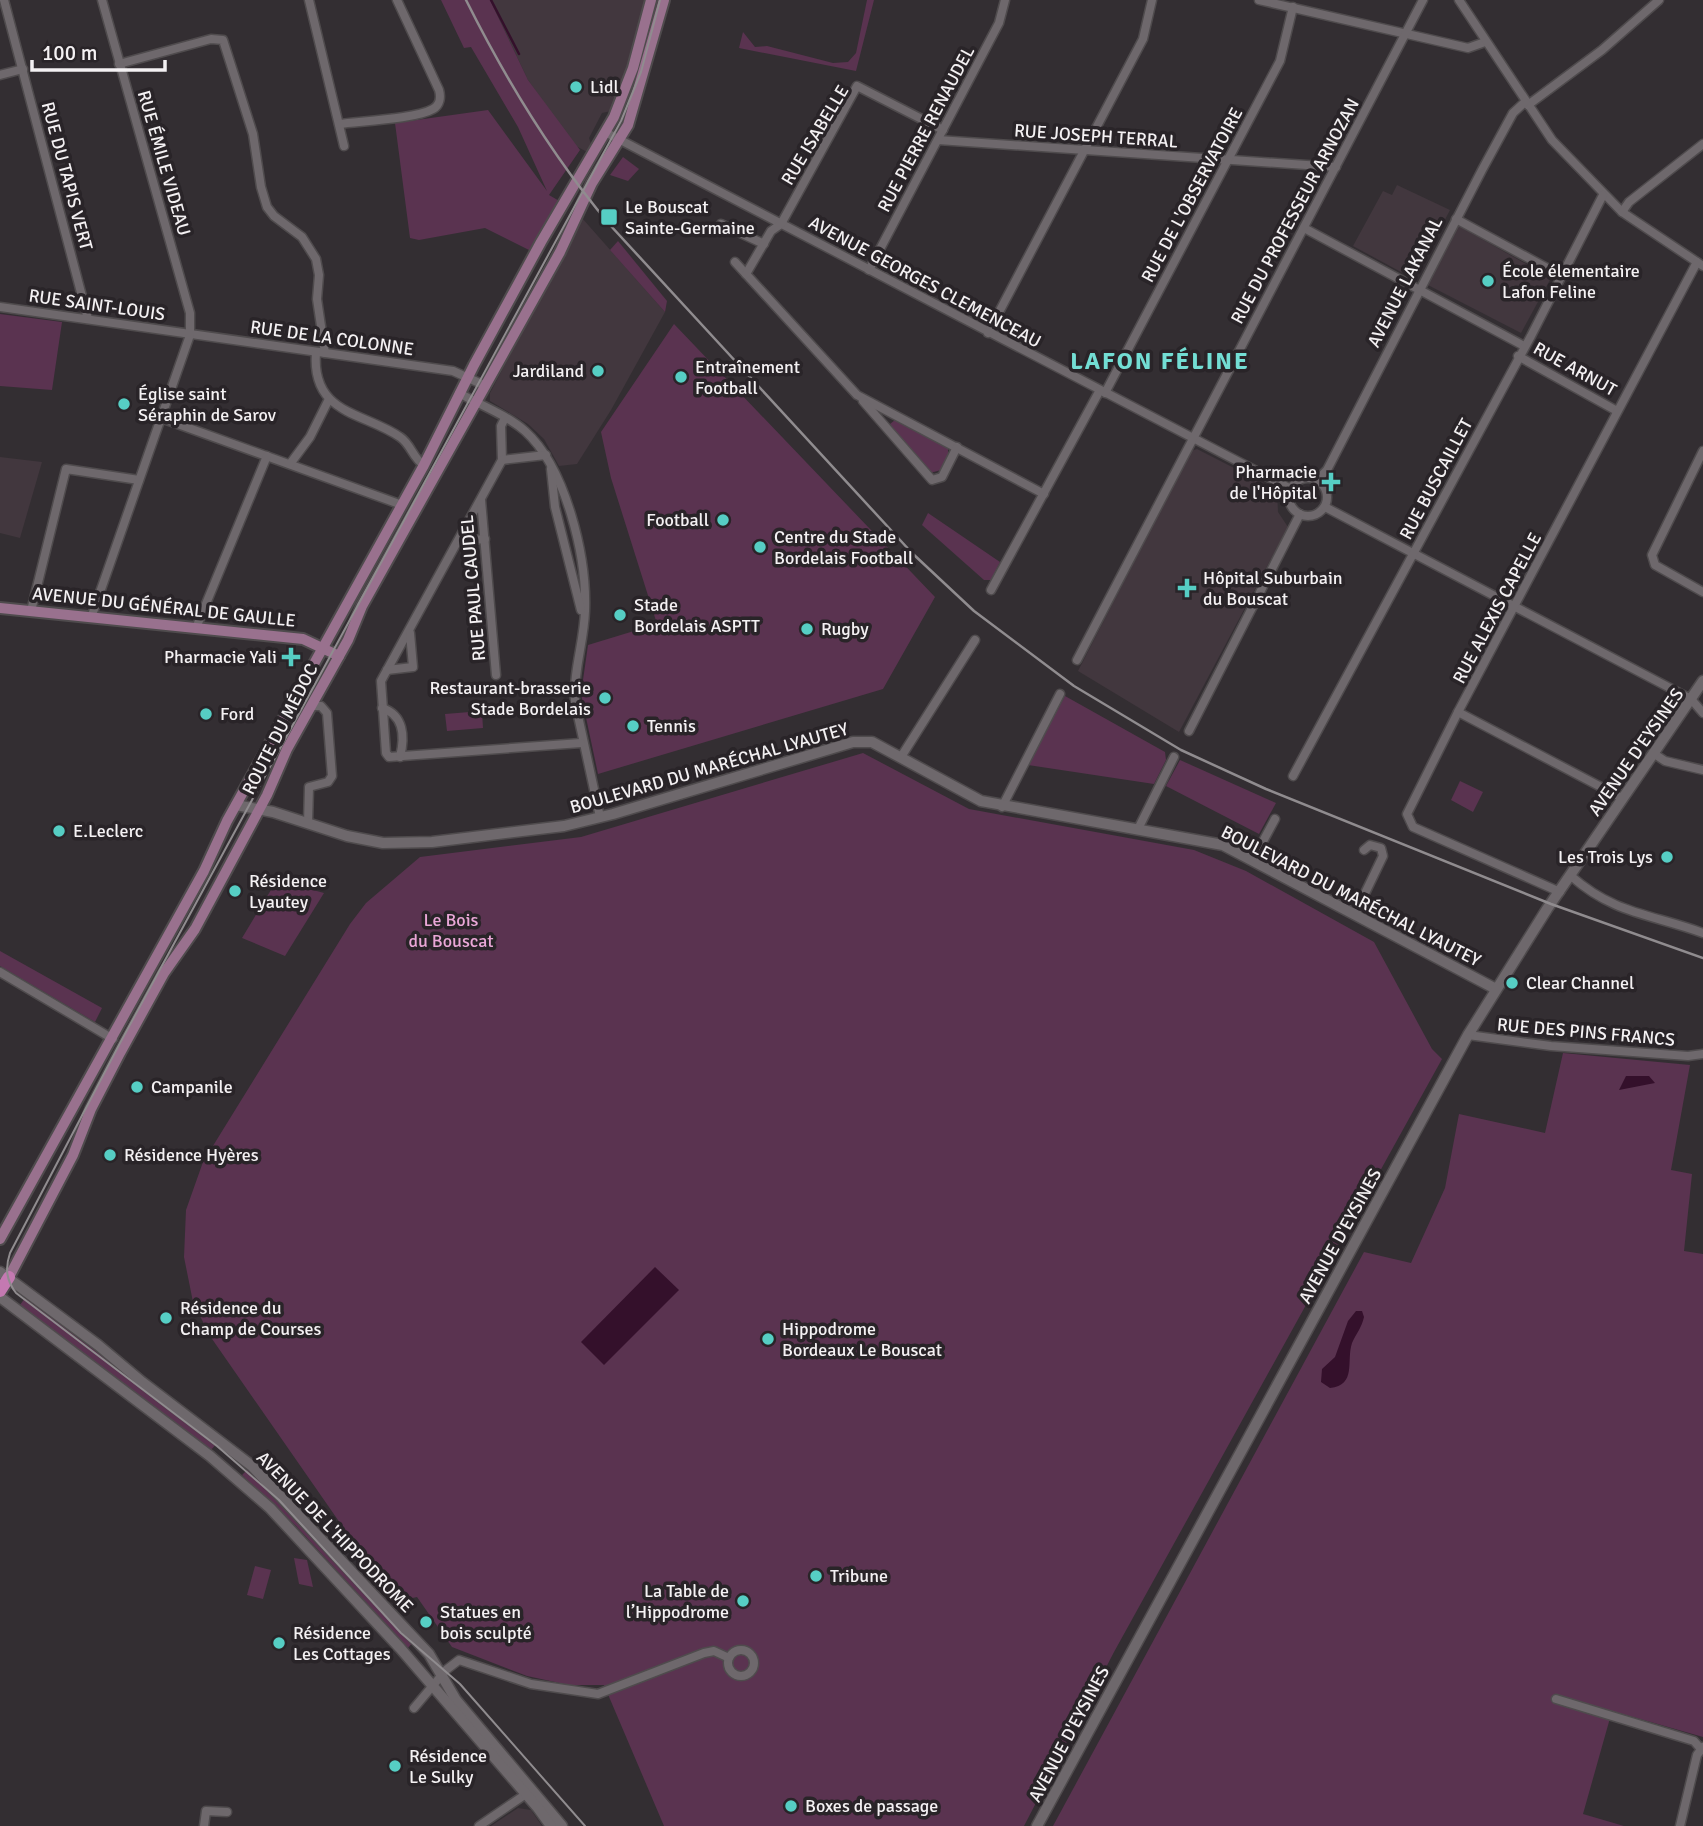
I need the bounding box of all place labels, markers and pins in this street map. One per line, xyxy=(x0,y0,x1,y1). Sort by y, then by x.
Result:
place label: Lidl xyxy=(590,76,619,98)
marker: Lidl xyxy=(568,79,584,95)
place label: Le Bouscat Sainte-Germaine xyxy=(625,196,755,239)
marker: Le Bouscat Sainte-Germaine xyxy=(599,207,619,227)
place label: École élementaire Lafon Feline xyxy=(1502,260,1640,303)
marker: École élementaire Lafon Feline xyxy=(1480,273,1496,289)
place label: Entraînement Football xyxy=(695,356,800,399)
place label: Jardiland xyxy=(513,360,584,382)
marker: Jardiland xyxy=(590,363,606,379)
marker: Entraînement Football xyxy=(673,369,689,385)
place label: Église saint Séraphin de Sarov xyxy=(138,383,277,426)
marker: Église saint Séraphin de Sarov xyxy=(116,396,132,412)
place label: Pharmacie de l'Hôpital xyxy=(1230,461,1317,504)
marker: Pharmacie de l'Hôpital xyxy=(1323,474,1339,490)
place label: Football xyxy=(646,509,709,531)
marker: Football xyxy=(715,512,731,528)
place label: Centre du Stade Bordelais Football xyxy=(774,526,913,569)
marker: Centre du Stade Bordelais Football xyxy=(752,539,768,555)
place label: Hôpital Suburbain du Bouscat xyxy=(1203,567,1343,610)
marker: Hôpital Suburbain du Bouscat xyxy=(1177,578,1197,598)
place label: Stade Bordelais ASPTT xyxy=(634,594,760,637)
marker: Stade Bordelais ASPTT xyxy=(612,607,628,623)
place label: Rugby xyxy=(821,618,869,640)
marker: Rugby xyxy=(799,621,815,637)
place label: Pharmacie Yali xyxy=(164,646,277,668)
marker: Pharmacie Yali xyxy=(283,649,299,665)
place label: Restaurant-brasserie Stade Bordelais xyxy=(430,677,591,720)
marker: Restaurant-brasserie Stade Bordelais xyxy=(597,690,613,706)
place label: Ford xyxy=(220,703,254,725)
marker: Ford xyxy=(198,706,214,722)
place label: Tennis xyxy=(647,715,696,737)
marker: Tennis xyxy=(625,718,641,734)
place label: E.Leclerc xyxy=(73,820,143,842)
marker: E.Leclerc xyxy=(51,823,67,839)
place label: Les Trois Lys xyxy=(1558,846,1653,868)
marker: Les Trois Lys xyxy=(1659,849,1675,865)
place label: Résidence Lyautey xyxy=(249,870,327,913)
marker: Résidence Lyautey xyxy=(227,883,243,899)
place label: Clear Channel xyxy=(1526,972,1634,994)
marker: Clear Channel xyxy=(1504,975,1520,991)
place label: Campanile xyxy=(151,1076,233,1098)
marker: Campanile xyxy=(129,1079,145,1095)
place label: Résidence Hyères xyxy=(124,1144,259,1166)
marker: Résidence Hyères xyxy=(102,1147,118,1163)
place label: Résidence du Champ de Courses xyxy=(180,1297,322,1340)
marker: Résidence du Champ de Courses xyxy=(158,1310,174,1326)
place label: Hippodrome Bordeaux Le Bouscat xyxy=(782,1318,942,1361)
marker: Hippodrome Bordeaux Le Bouscat xyxy=(760,1331,776,1347)
place label: Tribune xyxy=(830,1565,888,1587)
marker: Tribune xyxy=(808,1568,824,1584)
place label: La Table de l’Hippodrome xyxy=(626,1580,729,1623)
marker: La Table de l’Hippodrome xyxy=(735,1593,751,1609)
place label: Statues en bois sculpté xyxy=(440,1601,532,1644)
marker: Statues en bois sculpté xyxy=(418,1614,434,1630)
place label: Résidence Les Cottages xyxy=(293,1622,391,1665)
marker: Résidence Les Cottages xyxy=(271,1635,287,1651)
place label: Résidence Le Sulky xyxy=(409,1745,487,1788)
marker: Résidence Le Sulky xyxy=(387,1758,403,1774)
place label: Boxes de passage xyxy=(805,1795,938,1817)
marker: Boxes de passage xyxy=(783,1798,799,1814)

